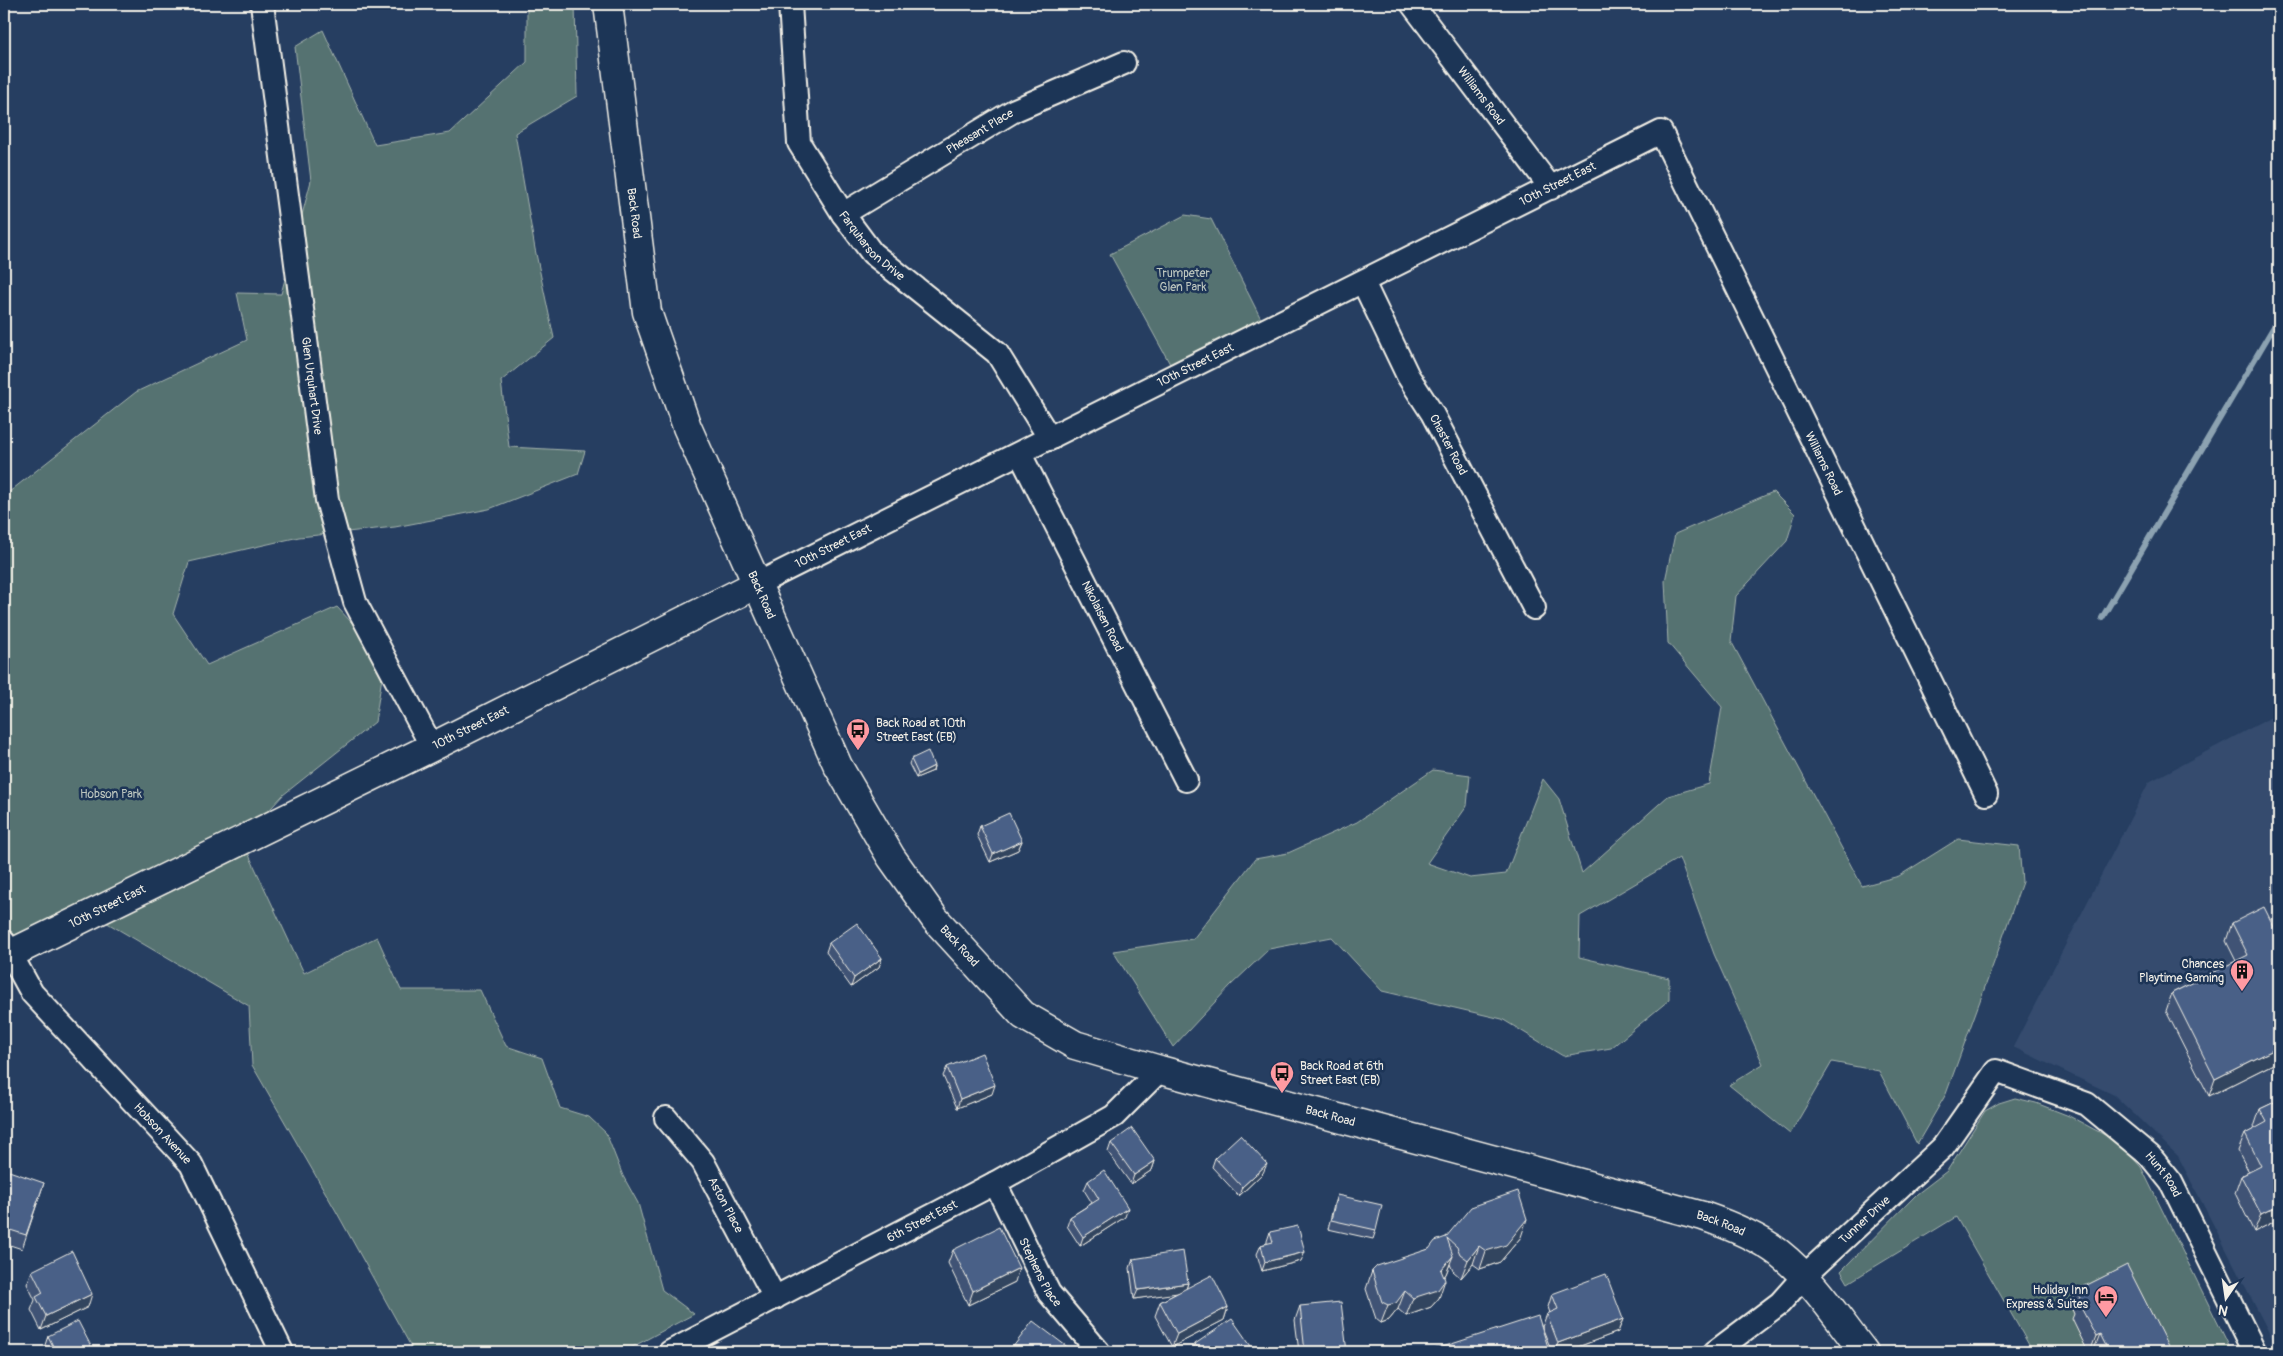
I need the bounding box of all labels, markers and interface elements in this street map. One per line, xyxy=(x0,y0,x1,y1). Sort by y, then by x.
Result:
street label: Williams Road xyxy=(1454,64,1508,128)
street label: Pheasant Place xyxy=(944,106,1016,158)
street label: 10th Street East xyxy=(1517,159,1598,210)
street label: Back Road xyxy=(623,187,645,240)
street label: Farquharson Drive xyxy=(835,208,907,284)
park label: Trumpeter Glen Park xyxy=(1156,266,1210,295)
street label: Glen Urquhart Drive xyxy=(298,336,325,436)
street label: 10th Street East xyxy=(1155,340,1236,391)
street label: Chaster Road xyxy=(1426,412,1470,478)
street label: Williams Road xyxy=(1801,429,1845,498)
street label: 10th Street East xyxy=(793,521,874,572)
street label: Back Road xyxy=(744,569,779,622)
street label: Nikolaisen Road xyxy=(1078,578,1126,655)
street label: 10th Street East xyxy=(430,703,512,753)
place label: Back Road at 10th Street East (EB) xyxy=(876,716,966,745)
bus stop icon: Back Road at 10th Street East (EB) xyxy=(845,717,871,751)
park label: Hobson Park xyxy=(80,787,142,802)
street label: 10th Street East xyxy=(67,882,148,932)
street label: Back Road xyxy=(936,922,982,970)
place label: Chances Playtime Gaming xyxy=(2139,957,2225,986)
building icon: Chances Playtime Gaming xyxy=(2229,958,2255,992)
place label: Back Road at 6th Street East (EB) xyxy=(1300,1059,1384,1088)
bus stop icon: Back Road at 6th Street East (EB) xyxy=(1269,1060,1295,1094)
street label: Hobson Avenue xyxy=(130,1100,194,1168)
street label: Back Road xyxy=(1304,1102,1357,1130)
street label: Hunt Road xyxy=(2141,1149,2184,1200)
street label: Aston Place xyxy=(704,1175,746,1236)
street label: Tunner Drive xyxy=(1836,1193,1894,1248)
street label: 6th Street East xyxy=(884,1197,960,1246)
street label: Back Road xyxy=(1695,1208,1748,1240)
street label: Stephens Place xyxy=(1015,1235,1065,1310)
north arrow xyxy=(2200,1274,2250,1324)
place label: Holiday Inn Express & Suites xyxy=(2006,1283,2089,1312)
hotel icon: Holiday Inn Express & Suites xyxy=(2093,1284,2119,1318)
text: N xyxy=(2217,1301,2230,1320)

